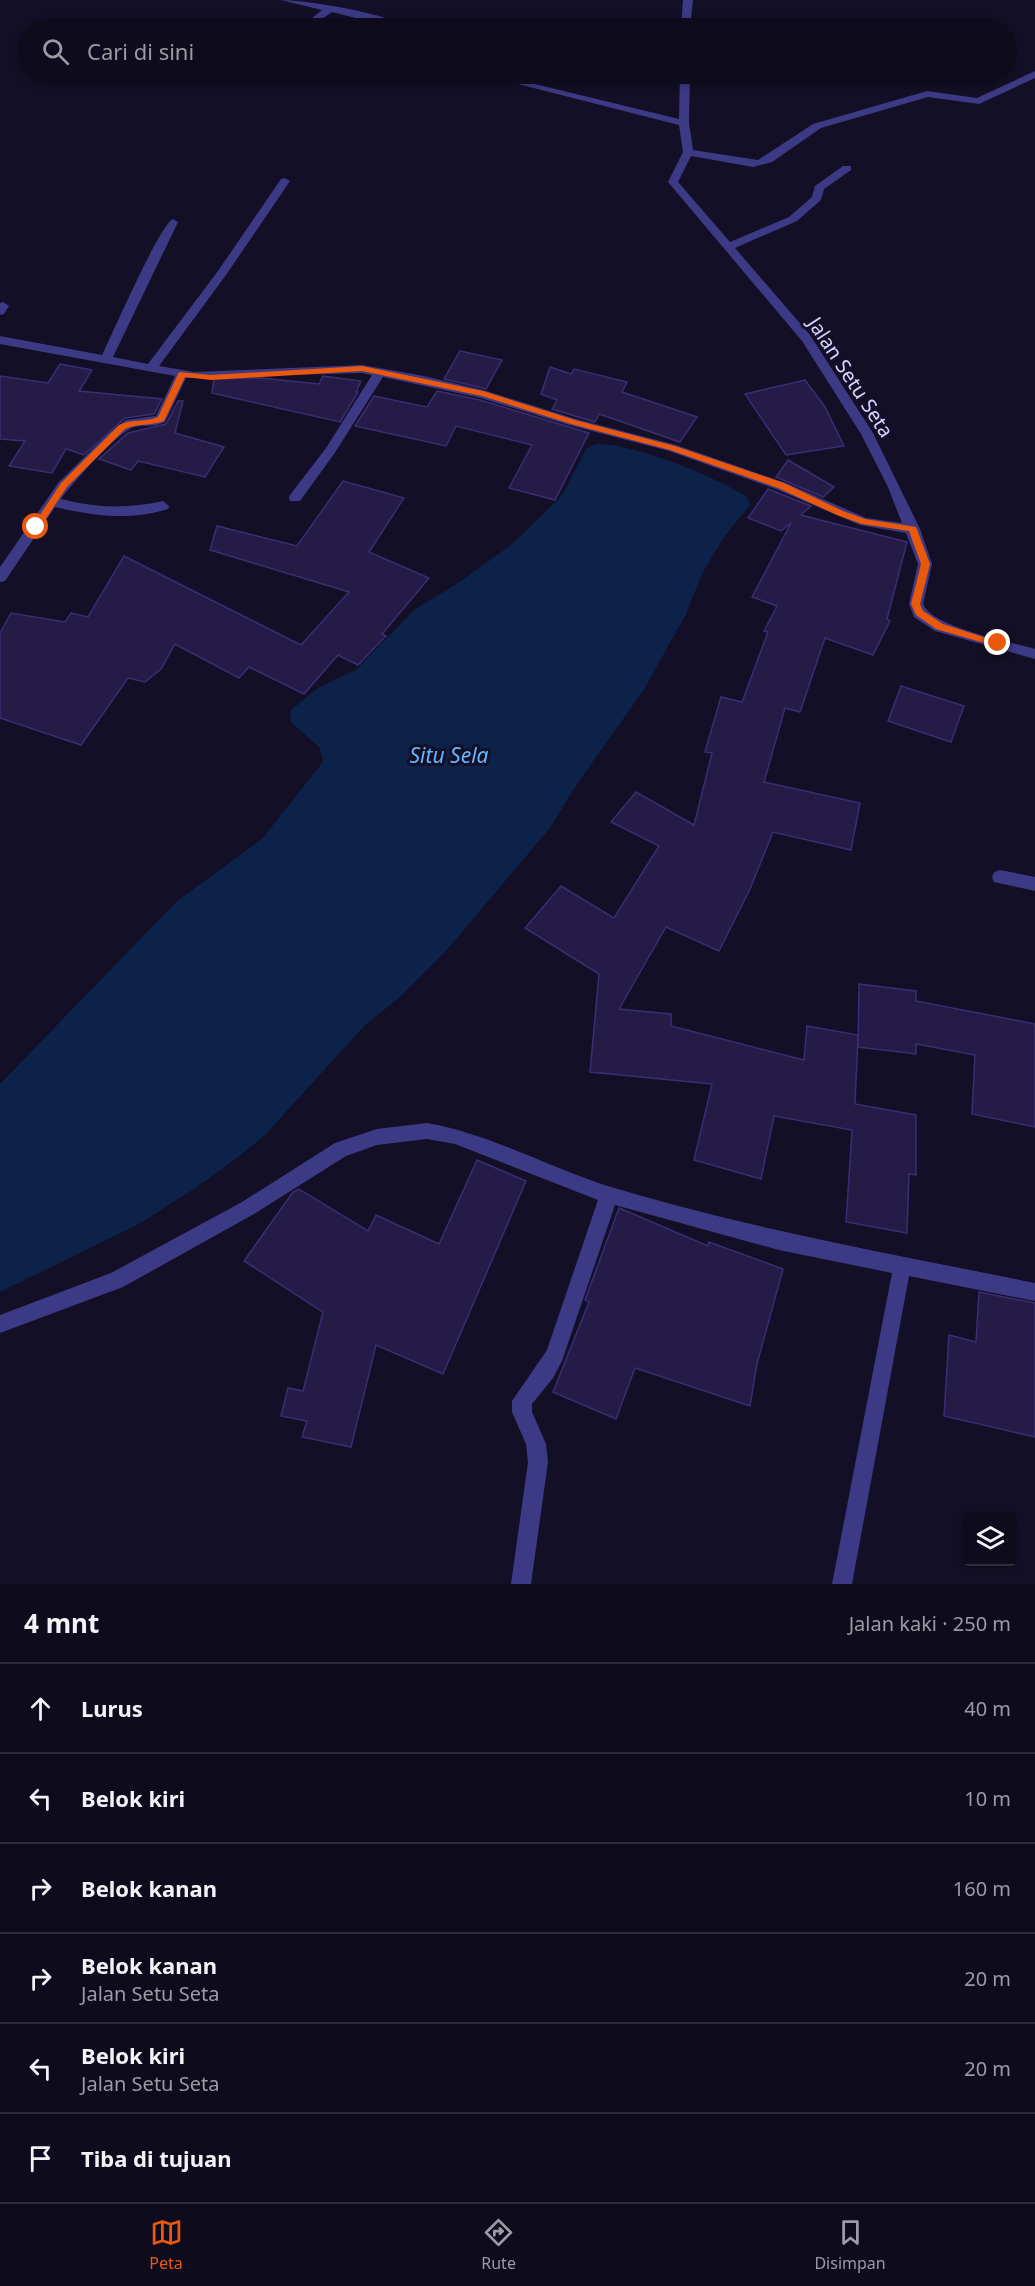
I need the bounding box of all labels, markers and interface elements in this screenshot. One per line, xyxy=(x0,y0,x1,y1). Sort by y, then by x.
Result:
search box xyxy=(18,18,1017,84)
icon: search xyxy=(39,35,72,68)
text: Cari di sini xyxy=(87,36,194,66)
street label: Jalan Setu Seta xyxy=(801,310,900,442)
route start xyxy=(22,513,48,539)
route end xyxy=(984,629,1010,655)
water label: Situ Sela xyxy=(409,741,489,769)
map controls xyxy=(963,1512,1017,1566)
button: layers xyxy=(963,1512,1017,1566)
text: 4 mnt xyxy=(24,1605,99,1641)
text: Jalan kaki · 250 m xyxy=(849,1610,1011,1637)
icon: ahead xyxy=(24,1692,57,1725)
text: Lurus xyxy=(81,1693,143,1723)
text: 40 m xyxy=(964,1695,1011,1722)
icon: left xyxy=(24,1782,57,1815)
text: Belok kiri xyxy=(81,1783,185,1813)
text: 10 m xyxy=(964,1785,1011,1812)
icon: right xyxy=(24,1872,57,1905)
text: Belok kanan xyxy=(81,1873,217,1903)
text: 160 m xyxy=(953,1875,1011,1902)
text: Belok kanan xyxy=(81,1950,217,1980)
icon: right xyxy=(24,1962,57,1995)
text: 20 m xyxy=(964,1965,1011,1992)
text: Jalan Setu Seta xyxy=(81,1980,219,2007)
text: Belok kiri xyxy=(81,2040,185,2070)
icon: left xyxy=(24,2052,57,2085)
text: 20 m xyxy=(964,2055,1011,2082)
text: Jalan Setu Seta xyxy=(81,2070,219,2097)
icon: arrive xyxy=(24,2142,57,2175)
text: Tiba di tujuan xyxy=(81,2143,231,2173)
tab: Peta xyxy=(149,2216,183,2274)
tab: Rute xyxy=(481,2216,516,2274)
tab: Disimpan xyxy=(814,2216,886,2274)

